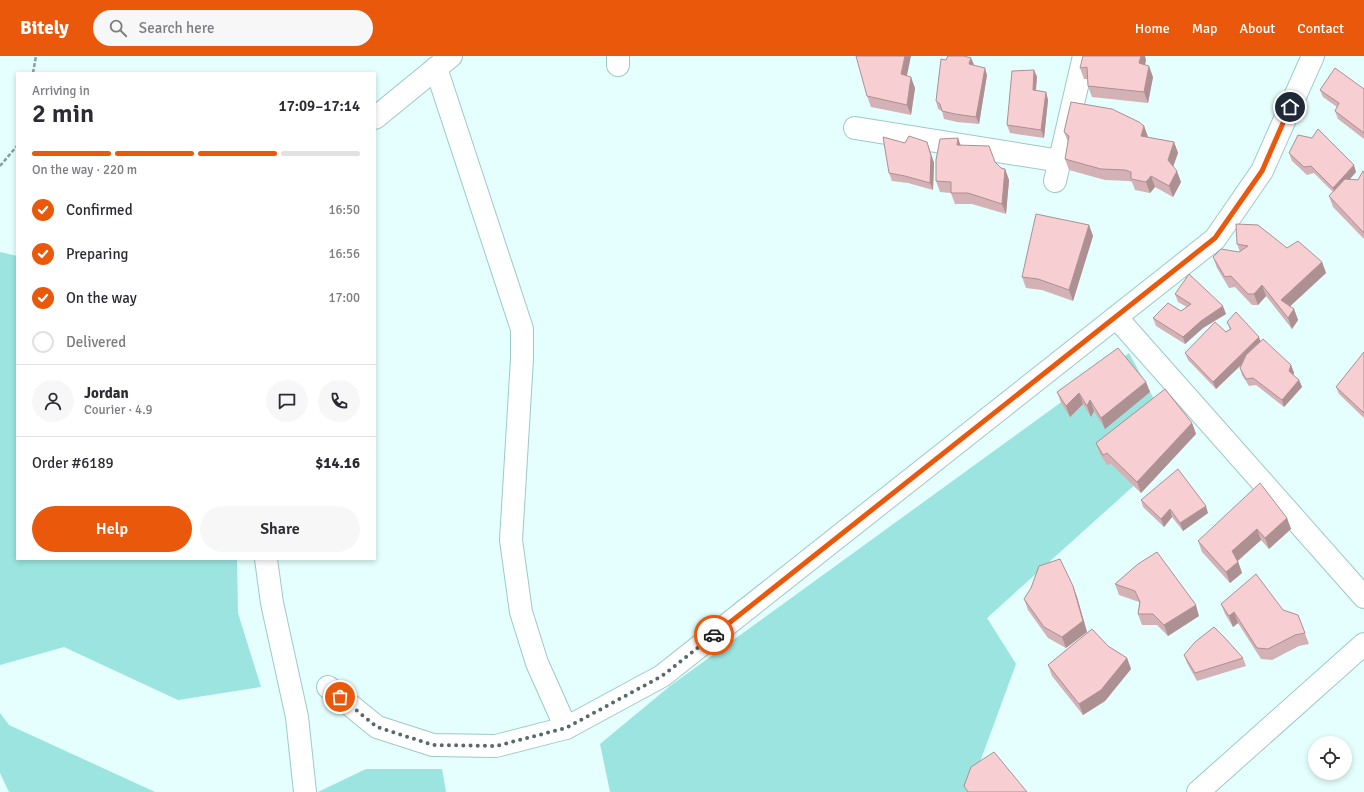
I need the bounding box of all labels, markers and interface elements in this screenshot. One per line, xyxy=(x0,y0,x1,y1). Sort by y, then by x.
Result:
search box xyxy=(93,10,373,46)
text: Bitely xyxy=(20,16,69,40)
icon: search xyxy=(107,17,129,39)
text: Search here xyxy=(139,19,214,37)
text: Home xyxy=(1135,20,1170,37)
text: Map xyxy=(1192,20,1217,37)
text: About xyxy=(1239,20,1275,37)
text: Contact xyxy=(1297,20,1344,37)
text: Arriving in xyxy=(32,83,90,99)
pin xyxy=(1273,90,1307,124)
icon: home xyxy=(1279,96,1301,118)
text: 17:09–17:14 xyxy=(279,97,360,115)
text: 2 min xyxy=(32,98,94,130)
text: On the way · 220 m xyxy=(32,162,137,178)
icon: check xyxy=(32,199,54,221)
text: Confirmed xyxy=(66,201,133,219)
text: 16:50 xyxy=(328,202,360,218)
icon: check xyxy=(32,243,54,265)
text: Preparing xyxy=(66,245,129,263)
text: 16:56 xyxy=(328,246,360,262)
icon: check xyxy=(32,287,54,309)
text: On the way xyxy=(66,289,137,307)
text: 17:00 xyxy=(328,290,360,306)
text: Delivered xyxy=(66,333,126,351)
button: person xyxy=(32,380,74,422)
button: chat xyxy=(266,380,308,422)
button: phone xyxy=(318,380,360,422)
text: Jordan xyxy=(84,384,129,402)
text: Courier · 4.9 xyxy=(84,402,153,418)
text: Order #6189 xyxy=(32,454,114,472)
text: $14.16 xyxy=(315,454,360,472)
button: Help xyxy=(32,506,192,552)
button: Share xyxy=(200,506,360,552)
courier xyxy=(694,615,734,655)
icon: car xyxy=(703,624,725,646)
pin xyxy=(323,680,357,714)
icon: bag xyxy=(329,686,351,708)
map controls xyxy=(1308,736,1352,780)
button: locate xyxy=(1308,736,1352,780)

